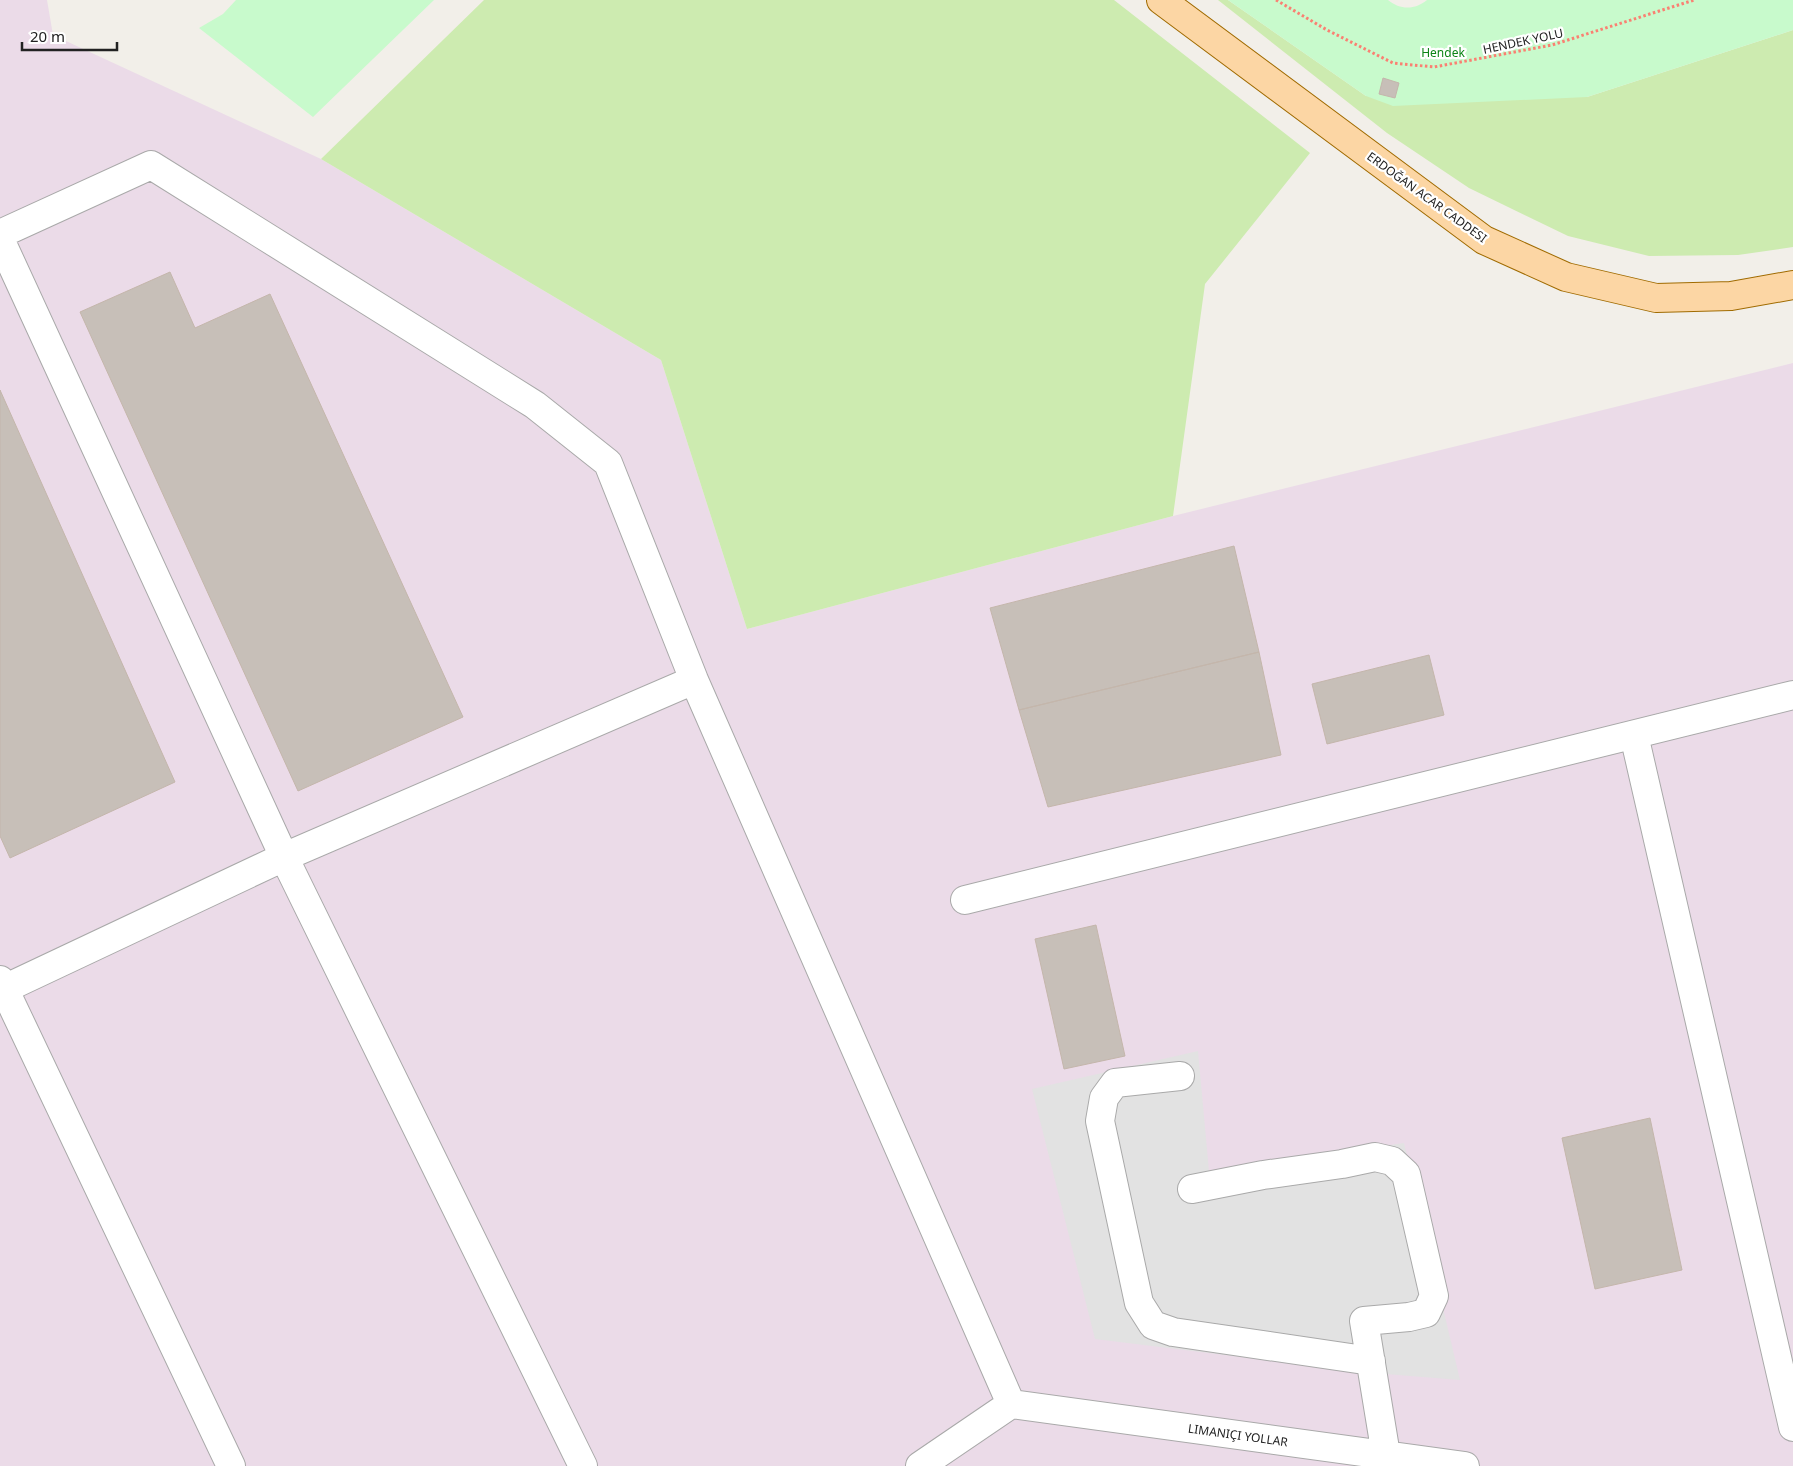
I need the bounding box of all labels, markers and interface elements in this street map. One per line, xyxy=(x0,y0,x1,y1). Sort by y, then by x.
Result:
scale bar xyxy=(22,20,118,52)
street label: HENDEK YOLU xyxy=(1481,24,1565,58)
text: 20 m xyxy=(30,26,65,46)
park label: Hendek xyxy=(1421,44,1465,61)
street label: ERDOĞAN ACAR CADDESI xyxy=(1364,148,1490,246)
street label: LIMANIÇI YOLLAR xyxy=(1187,1420,1289,1450)

